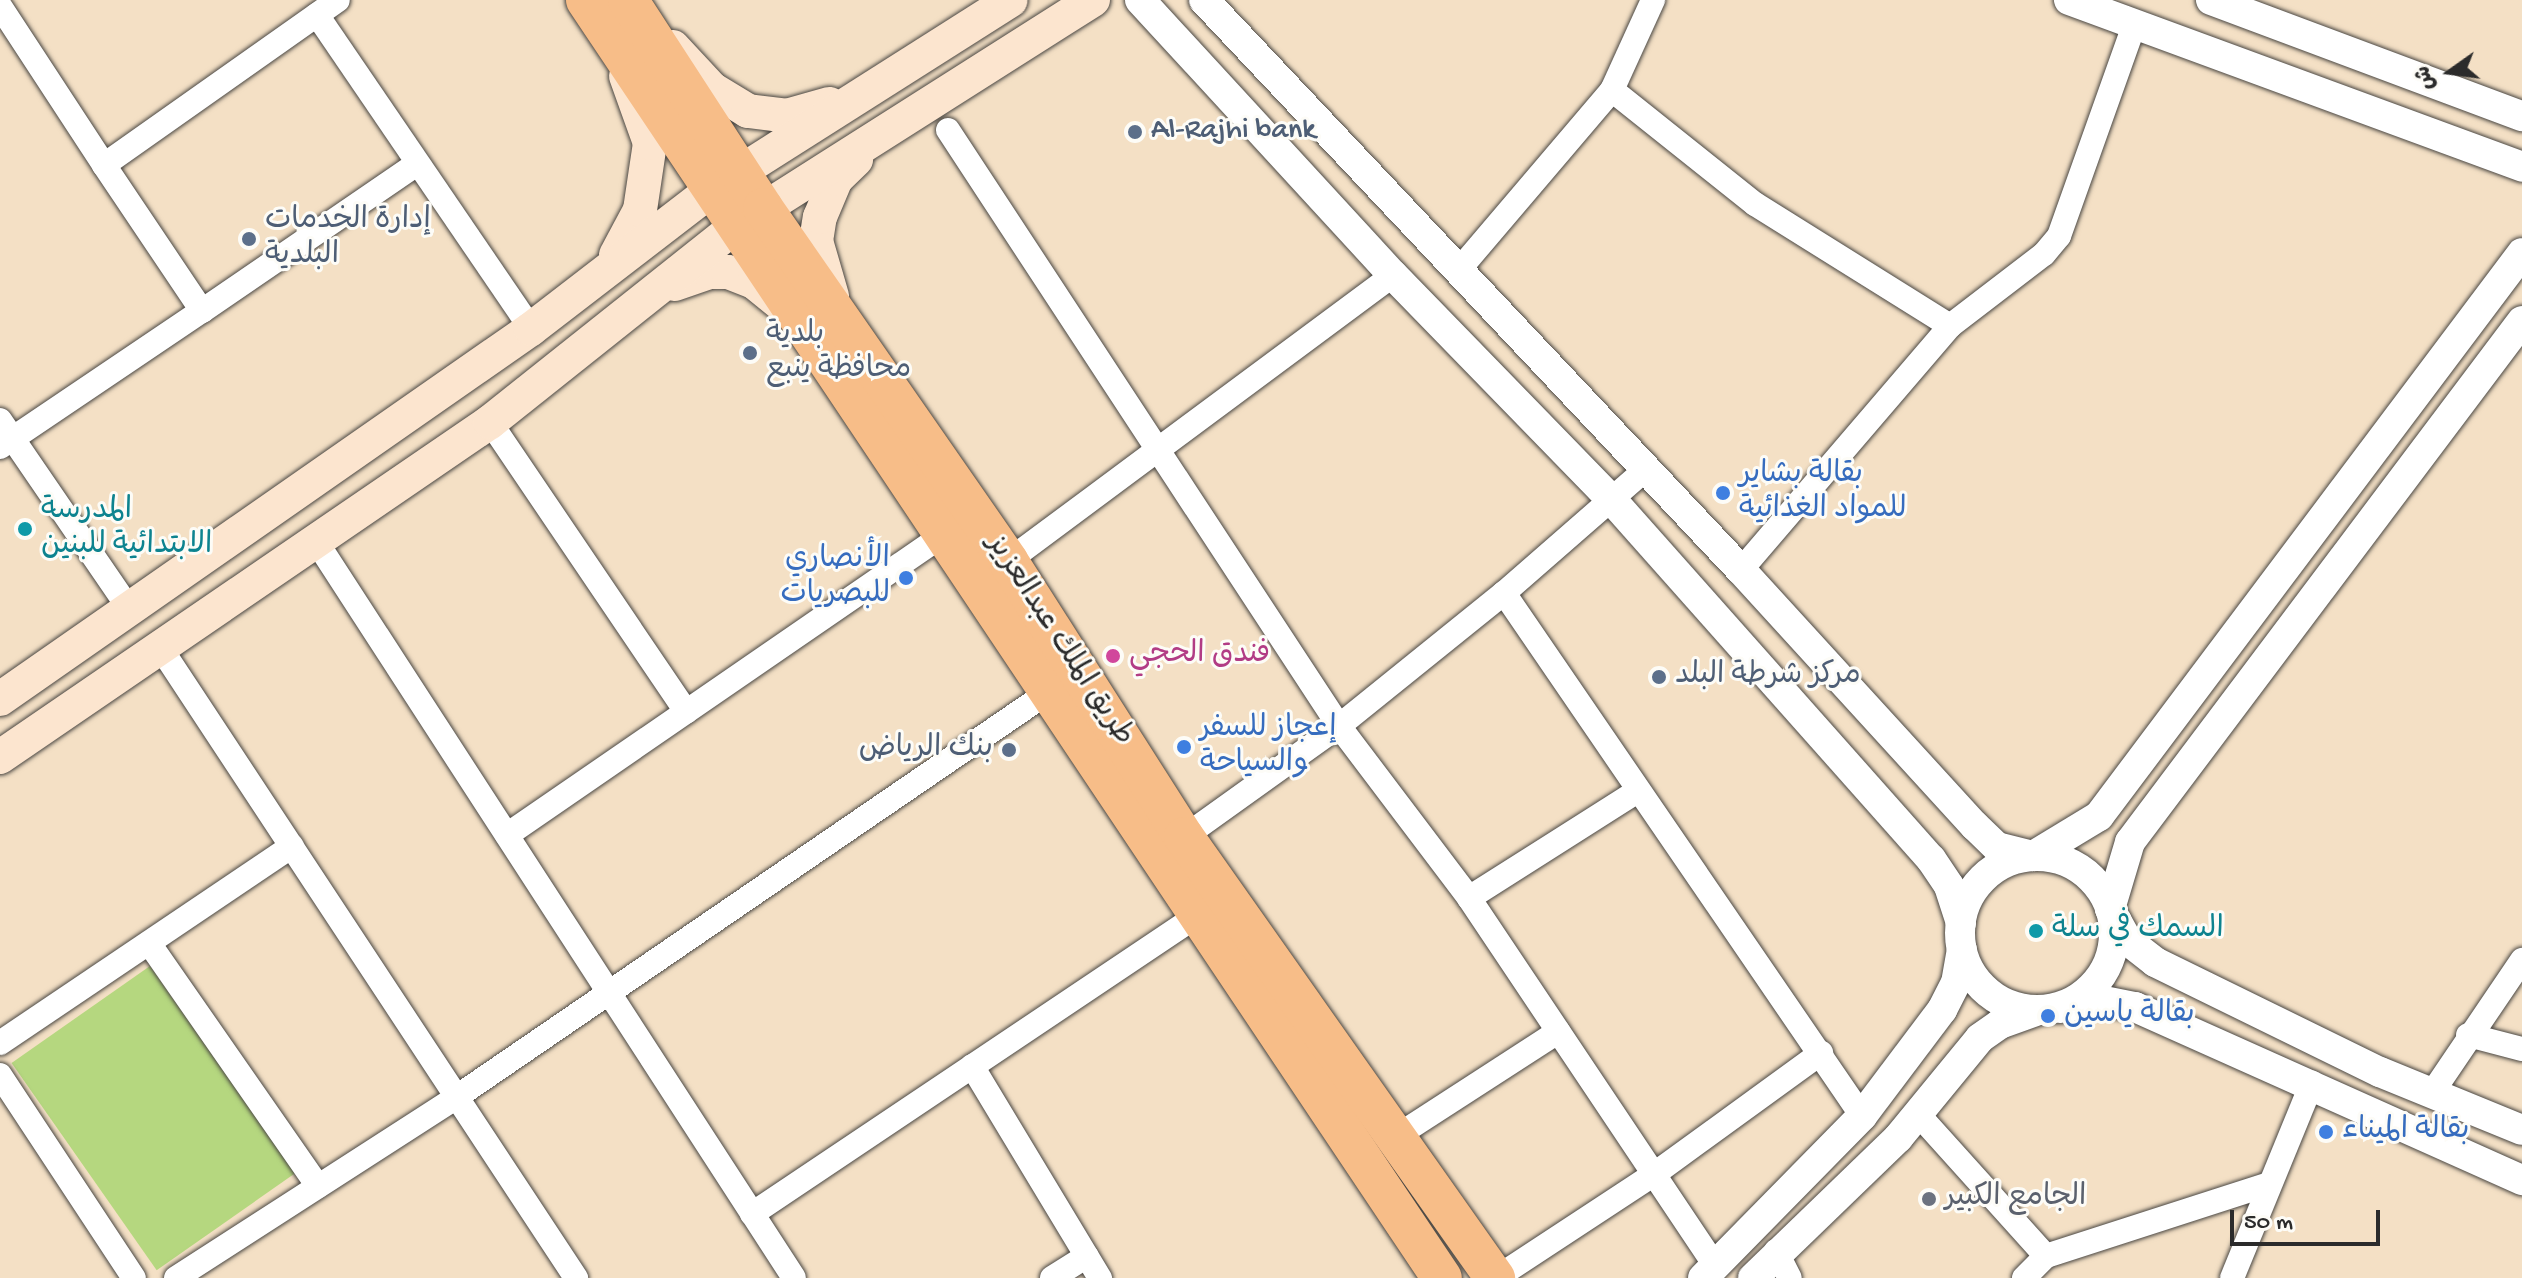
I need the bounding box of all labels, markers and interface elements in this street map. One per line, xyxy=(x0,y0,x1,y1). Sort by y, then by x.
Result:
north arrow xyxy=(2410,32,2490,112)
text: ش xyxy=(2411,63,2442,93)
place label: Al-Rajhi bank xyxy=(1151,114,1316,150)
marker: Al-Rajhi bank xyxy=(1126,123,1144,141)
place label: إدارة الخدمات البلدية xyxy=(265,204,431,274)
marker: إدارة الخدمات البلدية xyxy=(240,230,258,248)
place label: بلدية محافظة ينبع xyxy=(766,318,911,388)
marker: بلدية محافظة ينبع xyxy=(741,344,759,362)
place label: بقالة بشاير للمواد الغذائية xyxy=(1739,458,1907,528)
marker: بقالة بشاير للمواد الغذائية xyxy=(1714,484,1732,502)
place label: المدرسة الابتدائية للبنين xyxy=(41,494,212,564)
marker: المدرسة الابتدائية للبنين xyxy=(16,520,34,538)
street label: طريق الملك عبدالعزيز xyxy=(976,528,1140,754)
place label: الأنصاري للبصريات xyxy=(780,543,890,614)
marker: الأنصاري للبصريات xyxy=(897,569,915,587)
place label: فندق الحجي xyxy=(1129,638,1270,674)
marker: فندق الحجي xyxy=(1104,647,1122,665)
place label: مركز شرطة البلد xyxy=(1675,659,1861,695)
marker: مركز شرطة البلد xyxy=(1650,668,1668,686)
place label: إعجاز للسفر والسياحة xyxy=(1200,712,1337,782)
place label: بنك الرياض xyxy=(859,732,993,768)
marker: إعجاز للسفر والسياحة xyxy=(1175,738,1193,756)
marker: بنك الرياض xyxy=(1000,741,1018,759)
place label: السمك في سلة xyxy=(2052,913,2224,949)
marker: السمك في سلة xyxy=(2027,922,2045,940)
place label: بقالة ياسين xyxy=(2064,998,2195,1034)
marker: بقالة ياسين xyxy=(2039,1007,2057,1025)
place label: بقالة الميناء xyxy=(2342,1114,2469,1150)
marker: بقالة الميناء xyxy=(2317,1123,2335,1141)
place label: الجامع الكبير xyxy=(1945,1181,2087,1217)
marker: الجامع الكبير xyxy=(1920,1190,1938,1208)
scale bar xyxy=(2234,1194,2384,1244)
text: 50 m xyxy=(2244,1209,2293,1238)

